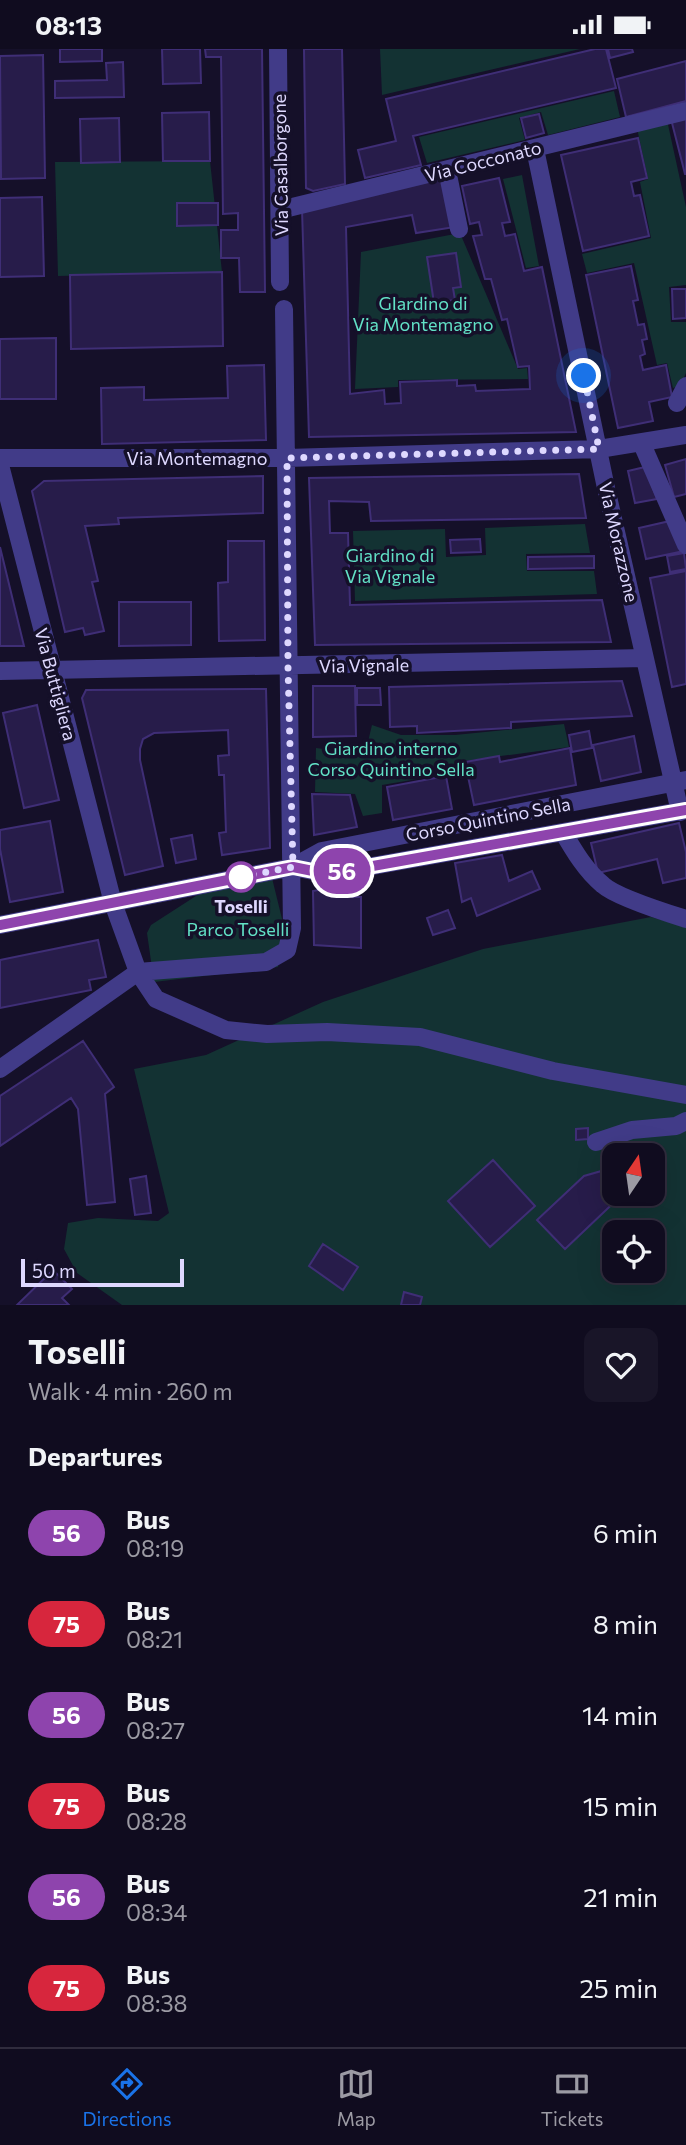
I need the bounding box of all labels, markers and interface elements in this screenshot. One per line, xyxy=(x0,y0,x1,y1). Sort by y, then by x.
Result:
text: 08:13 xyxy=(35,9,102,40)
street label: Via Casalborgone xyxy=(268,94,292,236)
street label: Via Cocconato xyxy=(422,136,544,186)
park label: GIardino di Via Montemagno xyxy=(353,292,493,335)
your location xyxy=(566,358,601,393)
street label: Via Montemagno xyxy=(127,447,267,469)
street label: Via Morazzone xyxy=(594,480,644,604)
park label: Giardino di Via Vignale xyxy=(345,544,435,587)
street label: Via Buttigliera xyxy=(30,625,82,743)
street label: Via Vignale xyxy=(319,653,409,677)
park label: Giardino interno Corso Quintino Sella xyxy=(307,737,475,780)
street label: Corso Quintino Sella xyxy=(404,792,572,846)
line badge: 56 xyxy=(310,848,374,894)
text: 56 xyxy=(328,856,356,885)
marker: Toselli xyxy=(226,862,256,892)
place label: Toselli xyxy=(214,895,268,917)
park label: Parco Toselli xyxy=(187,918,289,940)
north arrow xyxy=(602,1143,665,1206)
map controls xyxy=(602,1143,665,1283)
button: locate xyxy=(602,1220,665,1283)
scale bar xyxy=(21,1256,184,1288)
text: 50 m xyxy=(32,1259,76,1282)
button: heart xyxy=(584,1328,658,1402)
text: Toselli xyxy=(28,1330,126,1371)
text: Walk · 4 min · 260 m xyxy=(28,1377,233,1405)
text: Departures xyxy=(28,1440,163,1471)
text: Bus xyxy=(126,1503,170,1534)
text: 6 min xyxy=(593,1517,658,1548)
text: 56 xyxy=(52,1518,81,1547)
text: 08:19 xyxy=(126,1534,184,1562)
text: Bus xyxy=(126,1594,170,1625)
text: 8 min xyxy=(593,1608,658,1639)
text: 75 xyxy=(53,1609,80,1638)
text: 08:21 xyxy=(126,1625,183,1653)
text: Bus xyxy=(126,1685,170,1716)
text: 14 min xyxy=(582,1699,658,1730)
text: 56 xyxy=(52,1700,81,1729)
text: 08:27 xyxy=(126,1716,185,1744)
text: Bus xyxy=(126,1776,170,1807)
text: 15 min xyxy=(583,1790,658,1821)
text: 75 xyxy=(53,1791,80,1820)
text: 08:28 xyxy=(126,1807,187,1835)
text: Bus xyxy=(126,1867,170,1898)
text: 21 min xyxy=(583,1881,658,1912)
text: 56 xyxy=(52,1882,81,1911)
text: 08:34 xyxy=(126,1898,187,1926)
text: Bus xyxy=(126,1958,170,1989)
text: 25 min xyxy=(579,1972,658,2003)
text: 75 xyxy=(53,1973,80,2002)
text: 08:38 xyxy=(126,1989,187,2017)
tab: Directions xyxy=(83,2065,172,2130)
tab: Map xyxy=(337,2065,376,2130)
tab: Tickets xyxy=(541,2065,603,2130)

